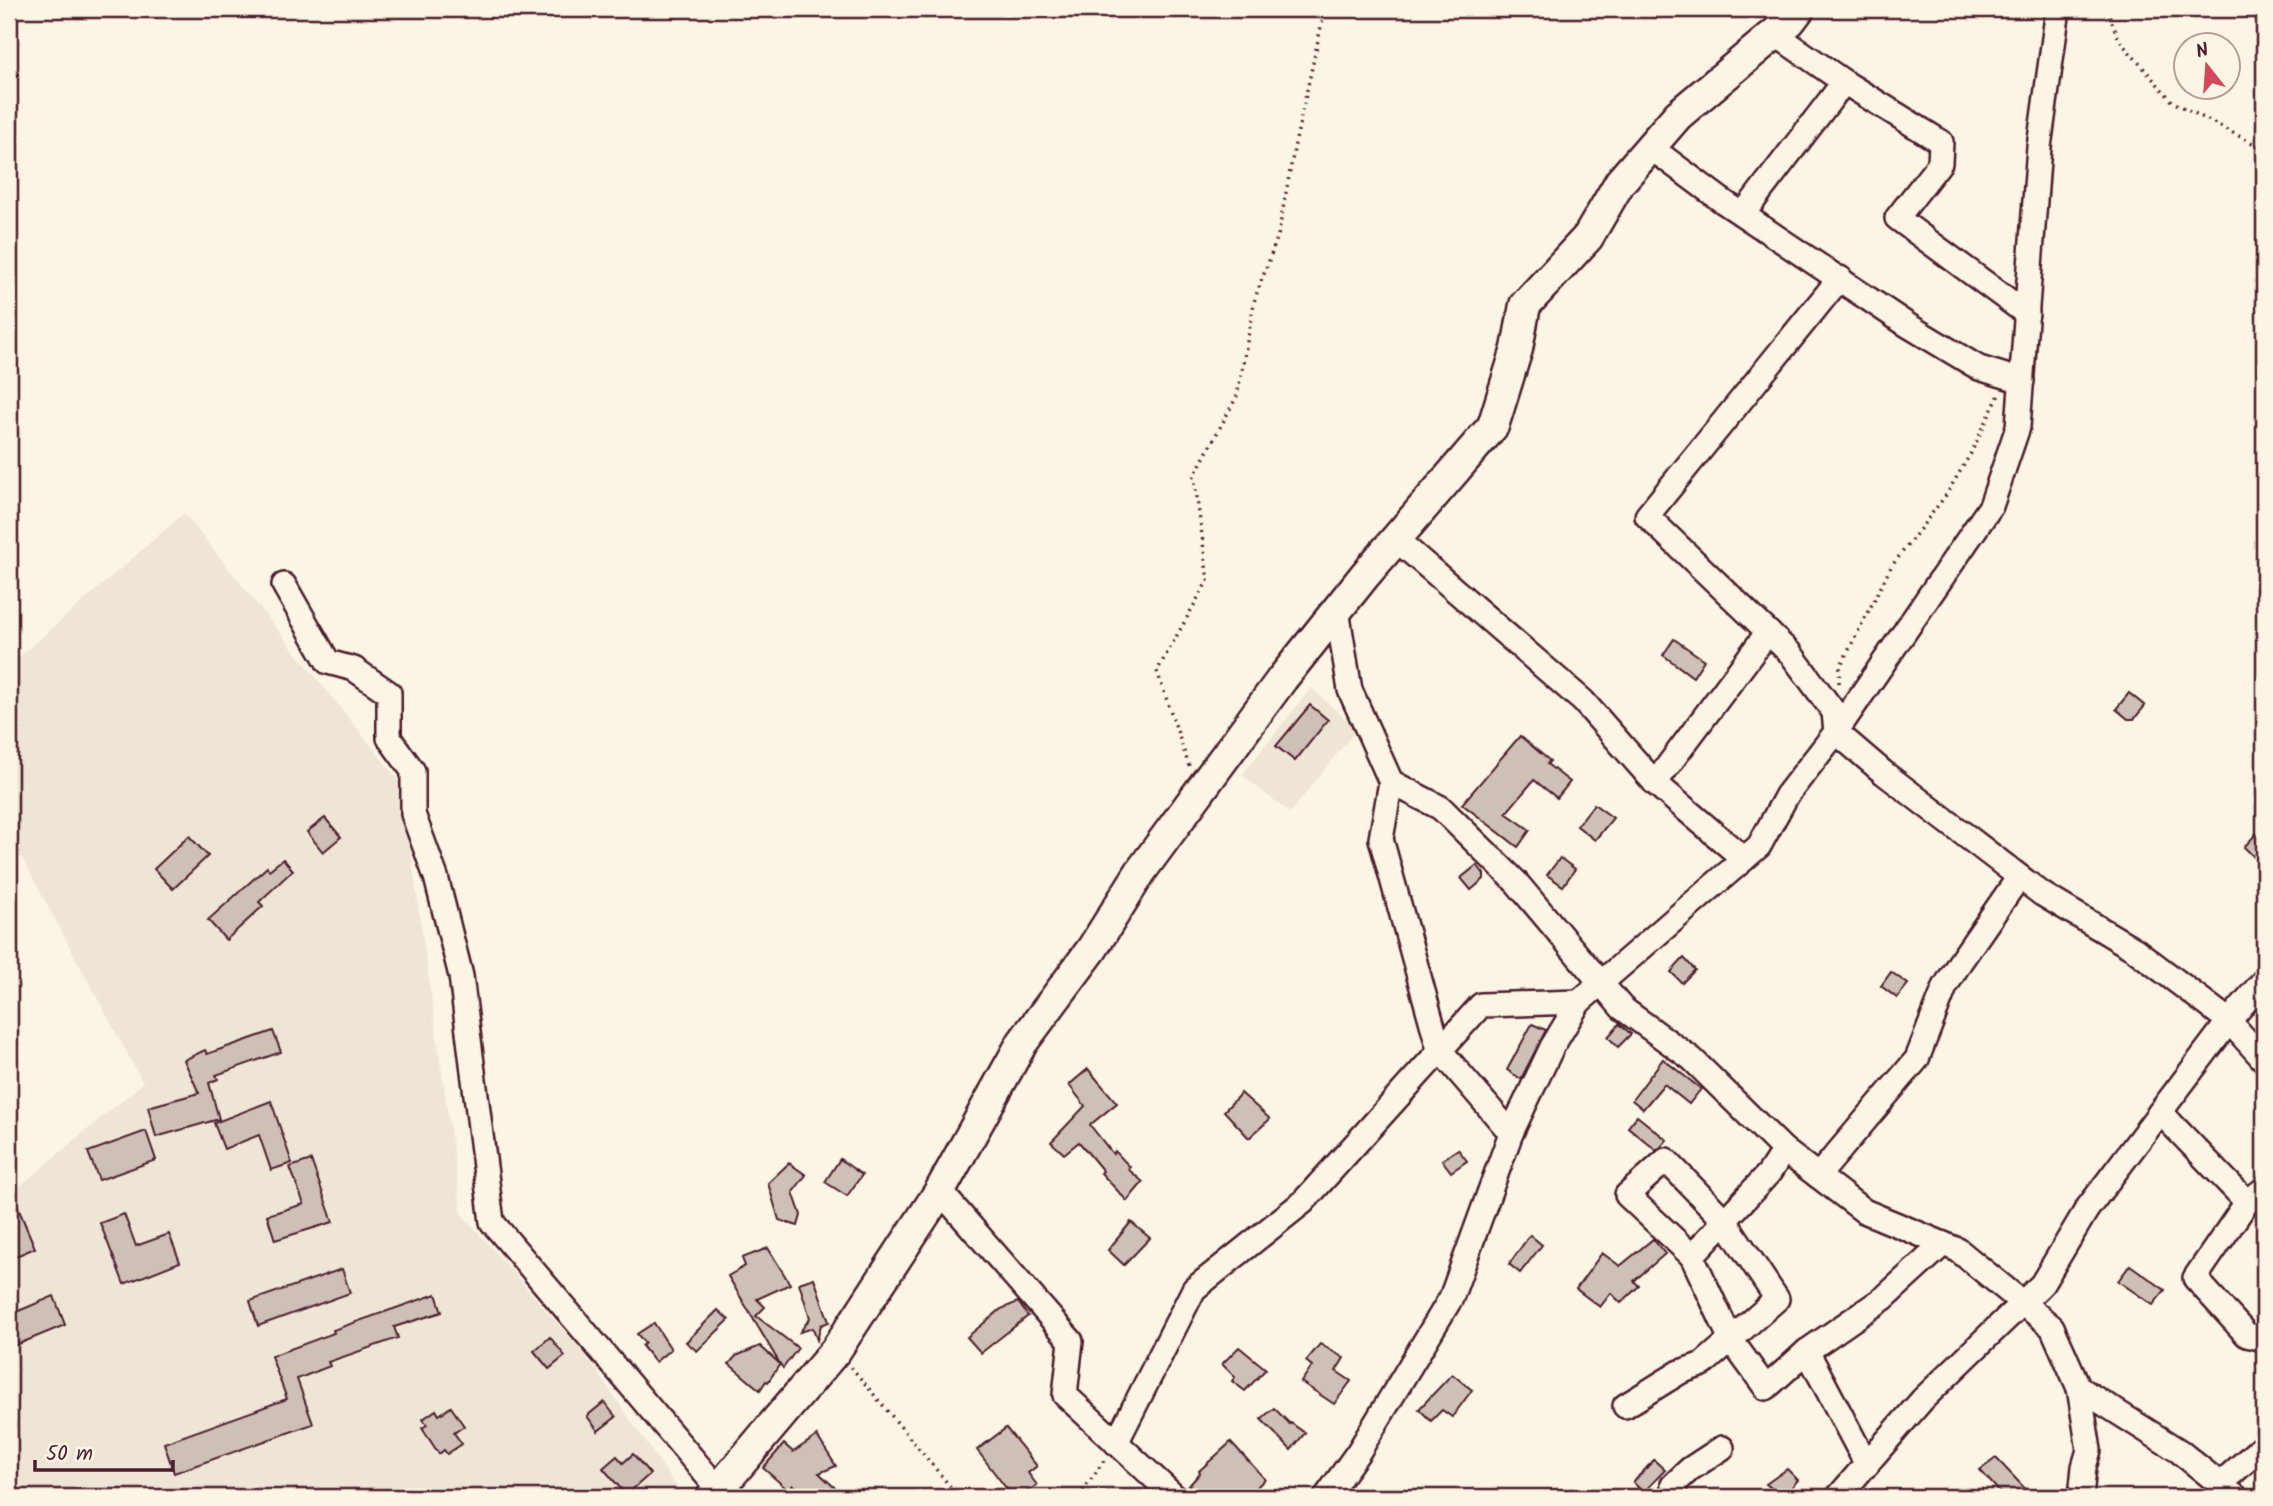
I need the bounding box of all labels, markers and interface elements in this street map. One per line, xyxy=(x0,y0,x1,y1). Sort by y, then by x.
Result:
north arrow xyxy=(2172,32,2242,102)
text: N xyxy=(2192,36,2213,68)
scale bar xyxy=(35,1429,173,1473)
text: 50 m xyxy=(46,1438,93,1471)

